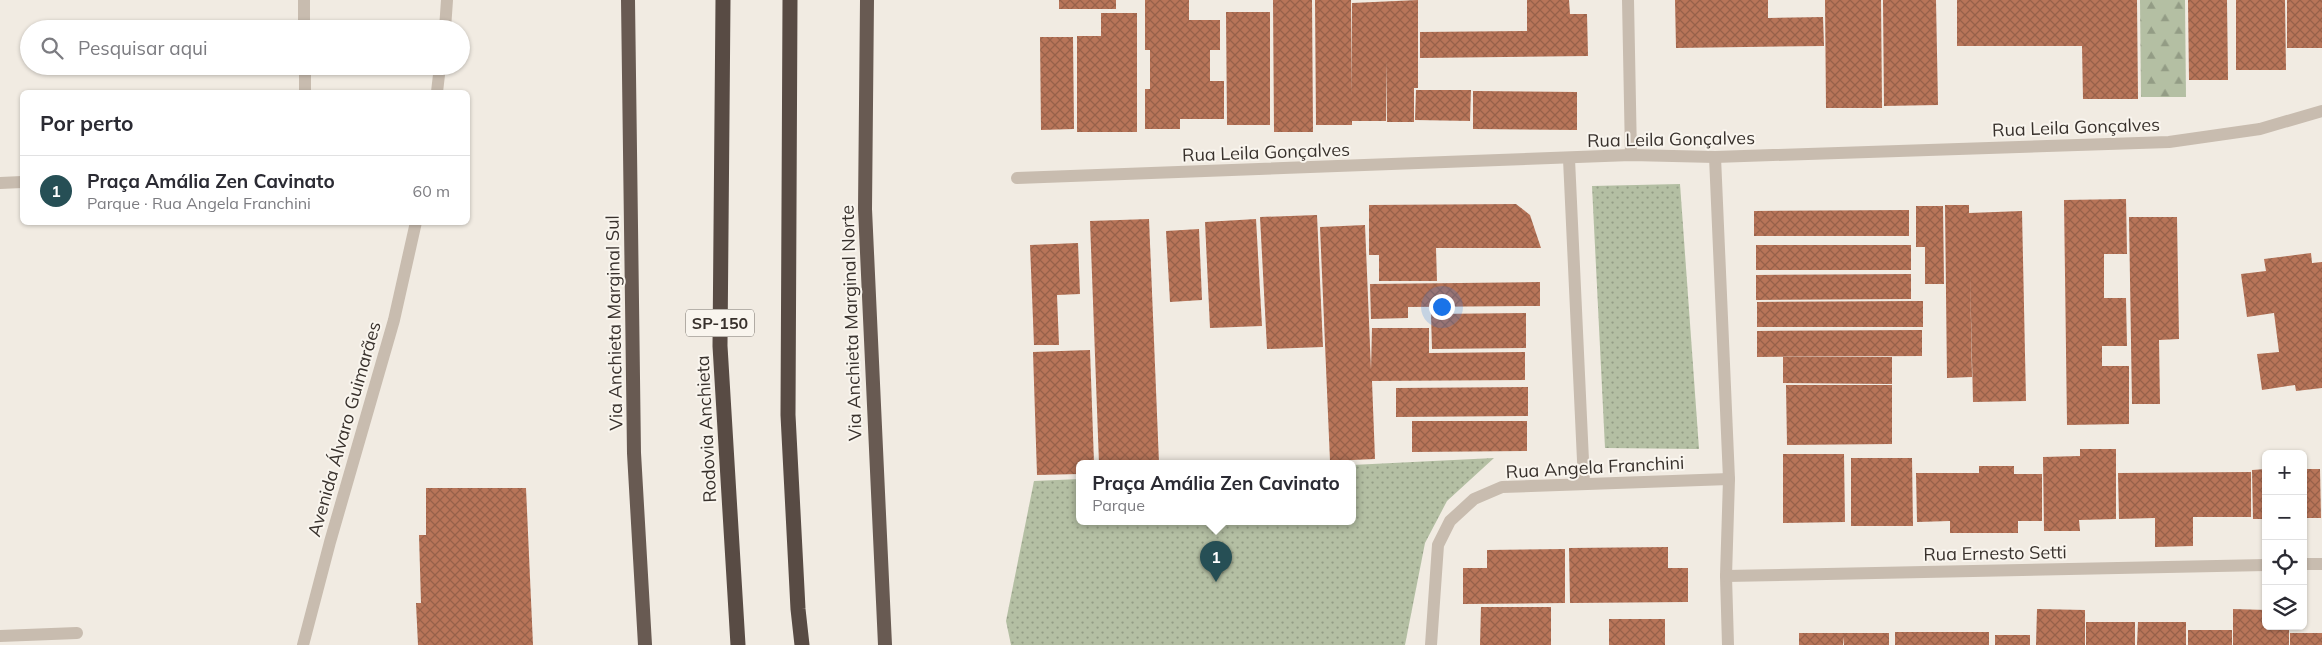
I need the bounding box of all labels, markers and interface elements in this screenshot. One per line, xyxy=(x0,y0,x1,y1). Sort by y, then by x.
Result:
search box xyxy=(20,20,470,75)
icon: search xyxy=(38,34,66,62)
text: Pesquisar aqui xyxy=(78,36,208,60)
text: Por perto xyxy=(40,110,134,136)
street label: Rua Leila Gonçalves xyxy=(1992,113,2160,141)
street label: Rua Leila Gonçalves xyxy=(1587,126,1755,152)
street label: Rua Leila Gonçalves xyxy=(1182,138,1350,166)
text: Praça Amália Zen Cavinato xyxy=(87,169,335,193)
text: 1 xyxy=(51,181,61,201)
text: 60 m xyxy=(413,181,450,201)
text: Parque · Rua Angela Franchini xyxy=(87,193,311,213)
street label: Via Anchieta Marginal Norte xyxy=(835,205,867,441)
street label: Via Anchieta Marginal Sul xyxy=(601,215,627,431)
your location xyxy=(1429,294,1455,320)
road number: SP-150 xyxy=(686,309,754,336)
street label: Avenida Álvaro Guimarães xyxy=(302,319,386,539)
street label: Rodovia Anchieta xyxy=(691,355,721,503)
map controls xyxy=(2262,450,2307,630)
button: + xyxy=(2262,450,2307,495)
street label: Rua Angela Franchini xyxy=(1505,451,1685,483)
popup xyxy=(1076,460,1356,525)
text: Praça Amália Zen Cavinato xyxy=(1092,471,1340,495)
text: Parque xyxy=(1092,495,1145,515)
button: − xyxy=(2262,495,2307,540)
street label: Rua Ernesto Setti xyxy=(1923,540,2067,566)
button: locate xyxy=(2262,540,2307,585)
pin: 1 xyxy=(1200,541,1232,582)
button: layers xyxy=(2262,585,2307,630)

